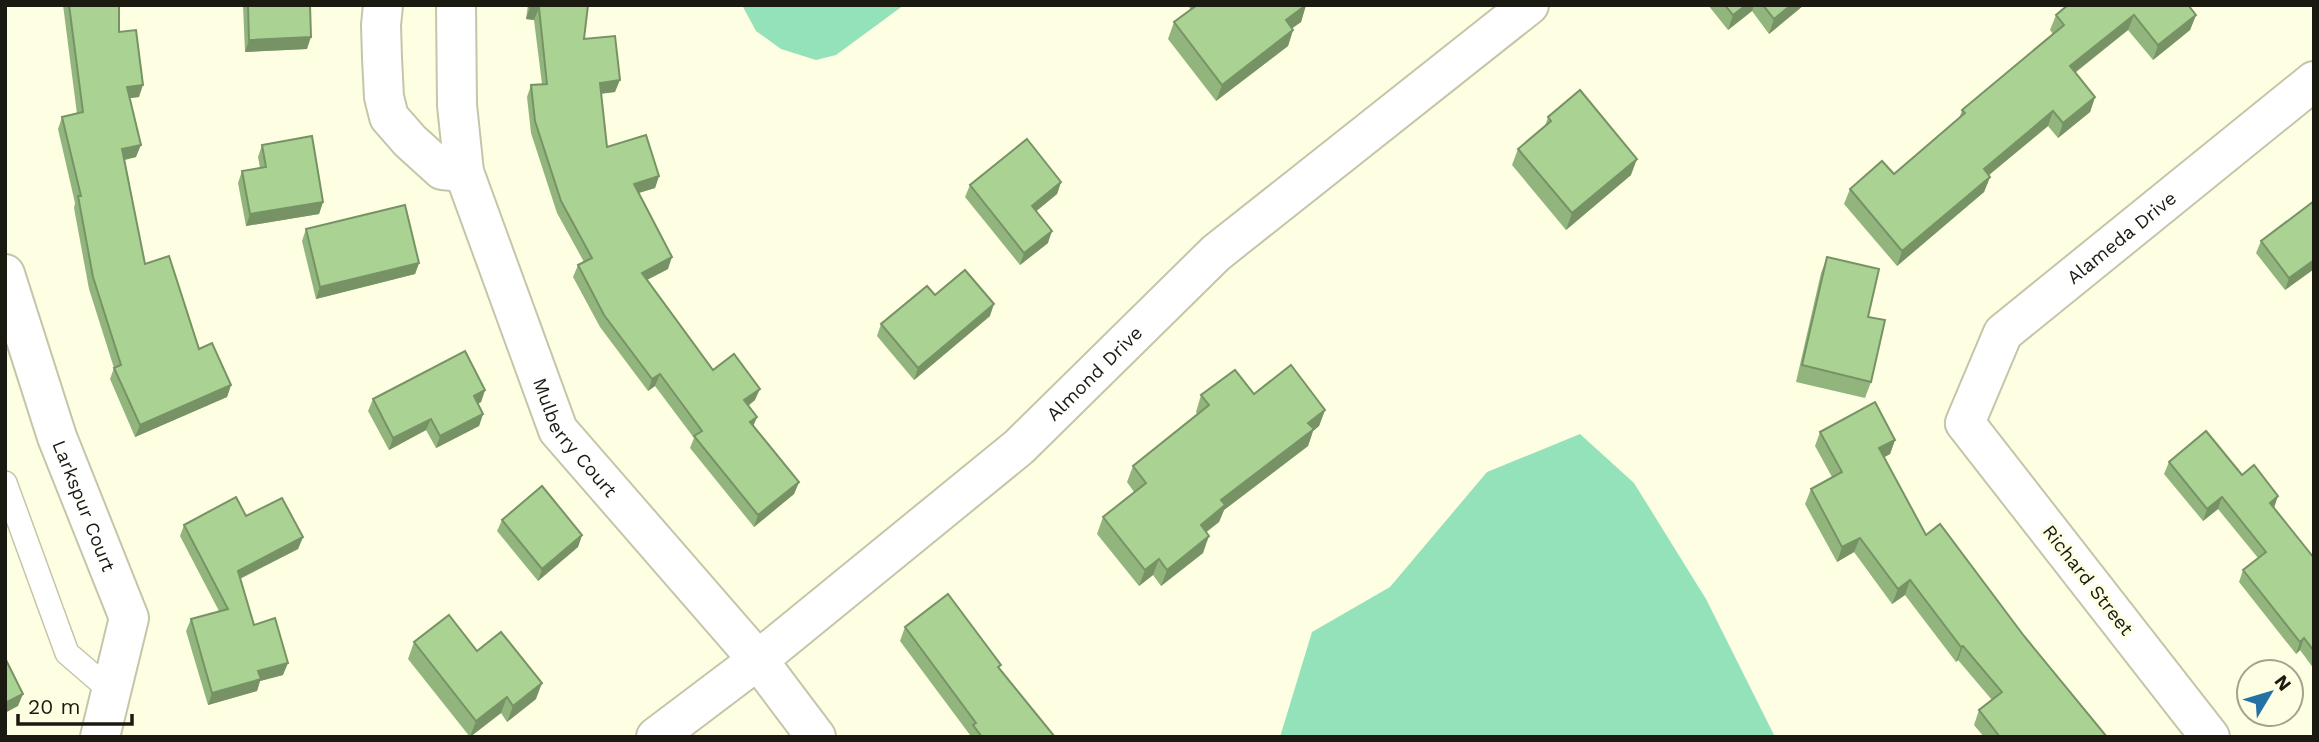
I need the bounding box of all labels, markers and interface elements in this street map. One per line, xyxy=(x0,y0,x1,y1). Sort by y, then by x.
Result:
street label: Alameda Drive xyxy=(2062,186,2181,288)
street label: Almond Drive xyxy=(1041,321,1147,425)
street label: Mulberry Court xyxy=(529,375,622,501)
street label: Larkspur Court xyxy=(48,437,121,575)
street label: Richard Street xyxy=(2038,520,2138,640)
north arrow xyxy=(2235,658,2305,728)
text: N xyxy=(2270,670,2296,695)
scale bar xyxy=(18,682,131,726)
text: 20 m xyxy=(28,694,80,719)

